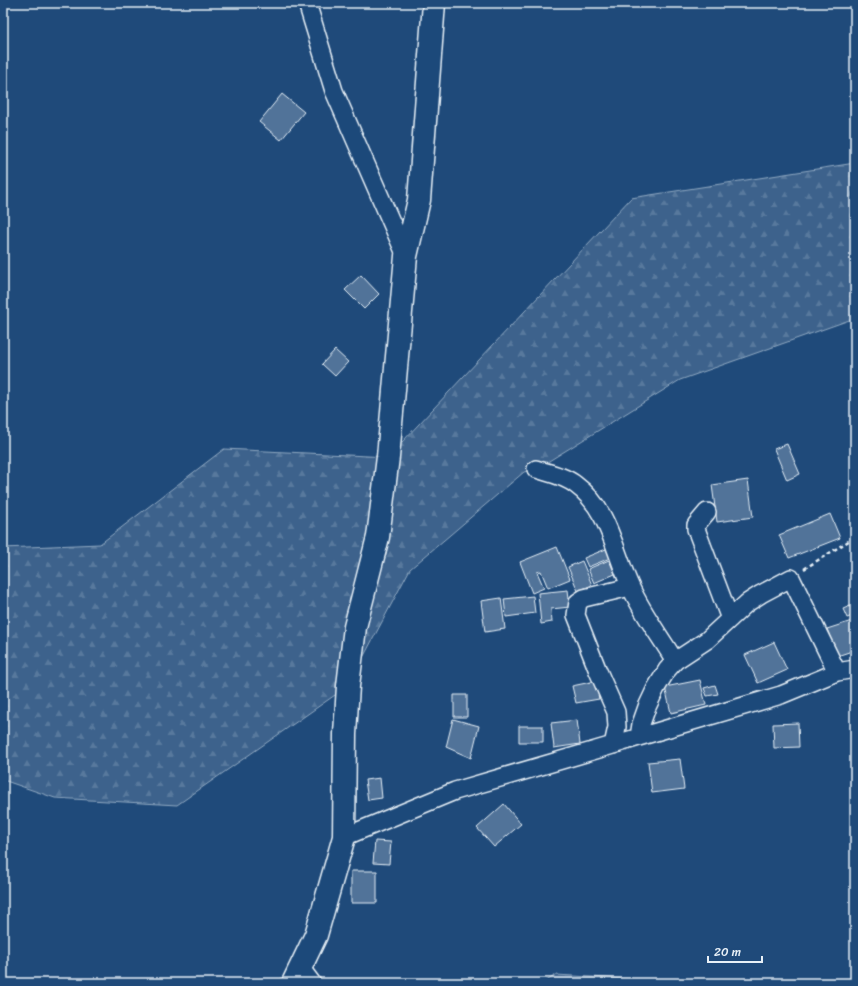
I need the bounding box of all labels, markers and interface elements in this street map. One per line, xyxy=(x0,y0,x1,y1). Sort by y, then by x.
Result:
scale bar xyxy=(708,938,762,964)
text: 20 m xyxy=(714,941,741,963)

